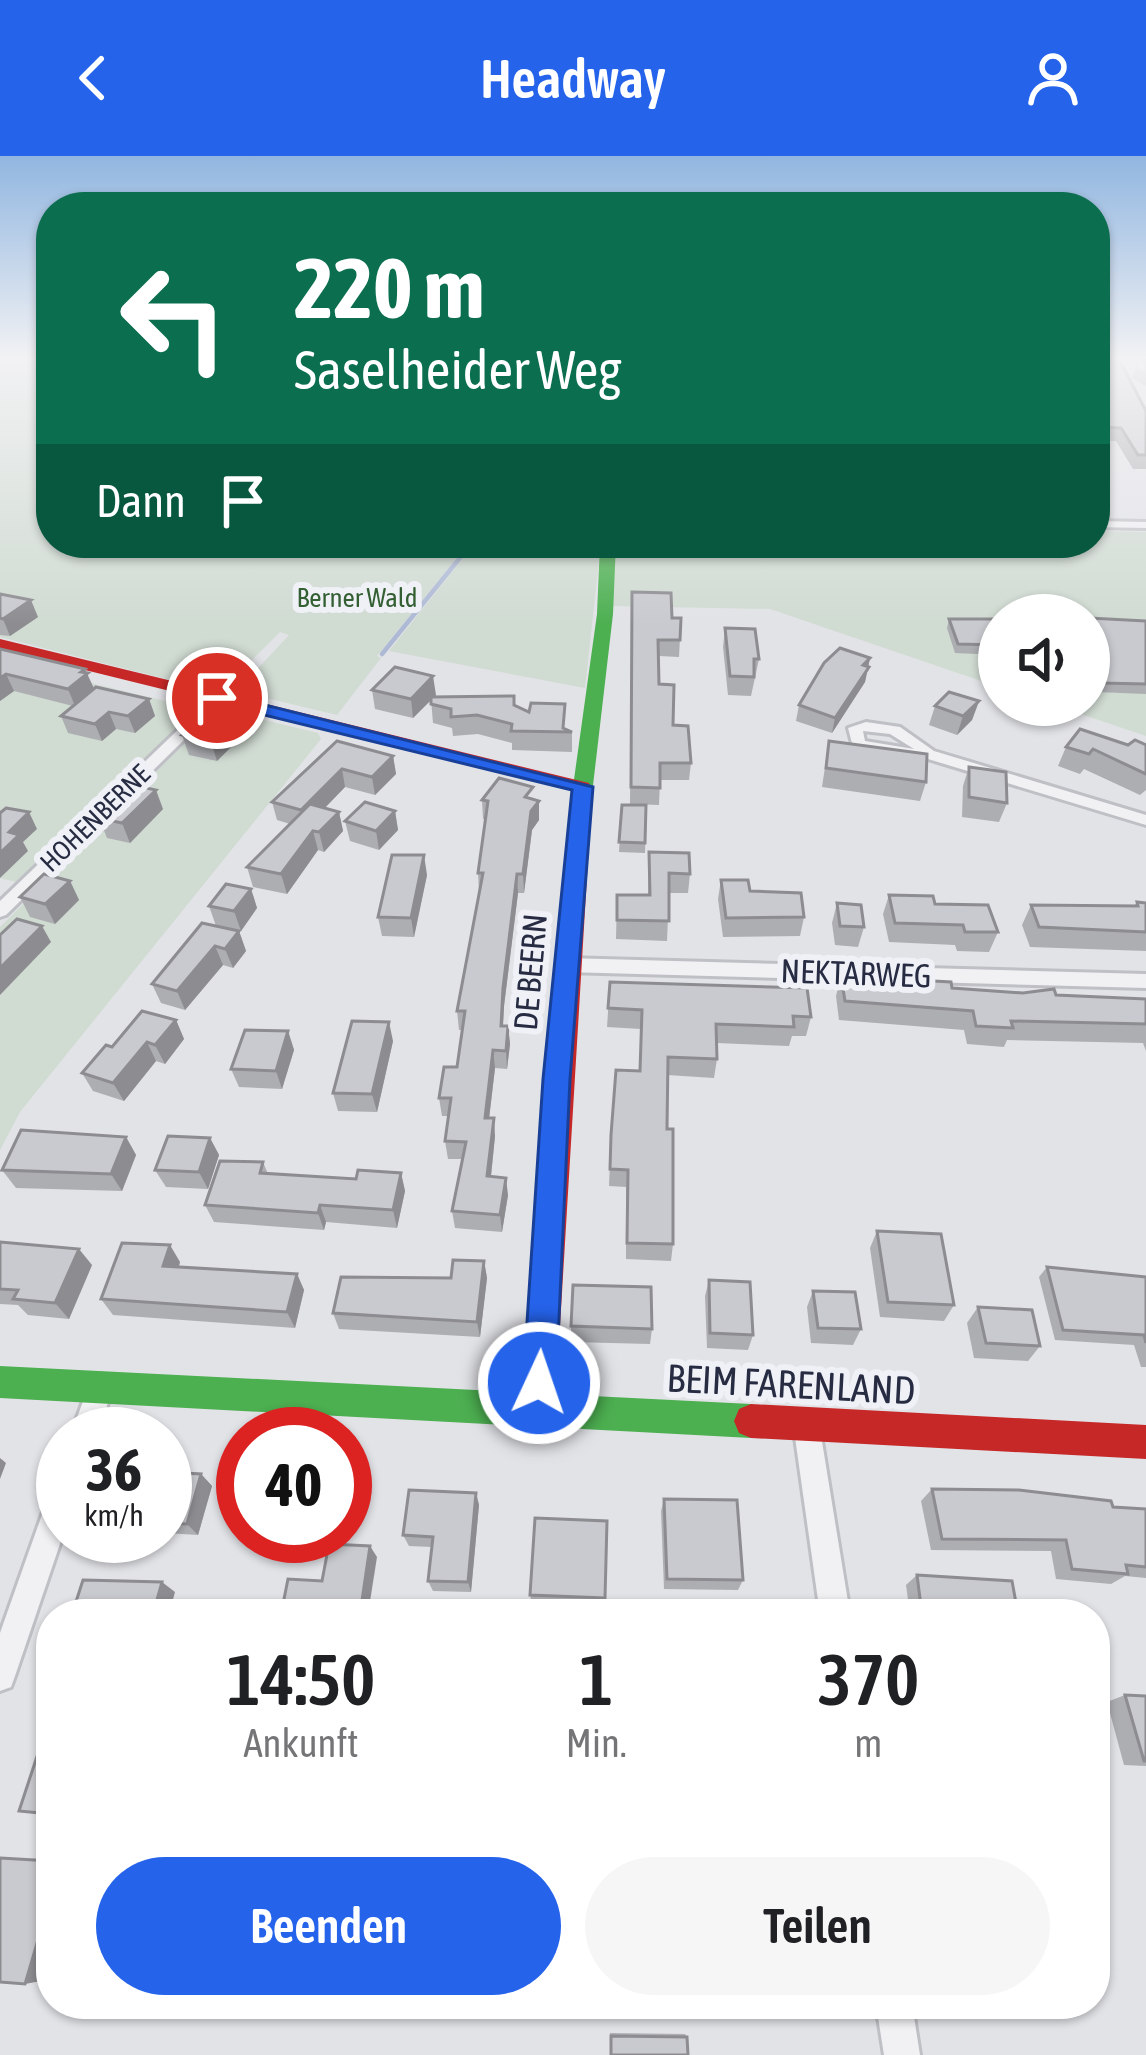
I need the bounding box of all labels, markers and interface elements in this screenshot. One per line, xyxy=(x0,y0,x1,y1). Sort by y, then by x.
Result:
icon: back xyxy=(60,45,126,111)
icon: person xyxy=(1020,45,1086,111)
text: Headway xyxy=(480,48,666,109)
icon: left xyxy=(96,240,252,396)
text: 220 m xyxy=(294,240,484,336)
text: Saselheider Weg xyxy=(294,339,622,400)
icon: arrive xyxy=(210,468,276,534)
text: Dann xyxy=(96,475,186,527)
park label: Berner Wald xyxy=(296,582,418,613)
map controls xyxy=(978,594,1110,726)
button: sound xyxy=(978,594,1110,726)
pin xyxy=(166,647,268,749)
icon: arrive xyxy=(184,665,250,731)
street label: HOHENBERNE xyxy=(34,758,156,878)
street label: DE BEERN xyxy=(506,912,554,1032)
street label: NEKTARWEG xyxy=(780,951,932,995)
position arrow xyxy=(476,1320,602,1446)
street label: BEIM FARENLAND xyxy=(666,1356,916,1412)
speed limit sign: 40 xyxy=(216,1407,372,1563)
text: 36 xyxy=(86,1435,142,1504)
text: km/h xyxy=(84,1498,144,1532)
text: 14:50 xyxy=(227,1638,375,1720)
text: 1 xyxy=(579,1638,613,1720)
text: 370 xyxy=(818,1638,919,1720)
text: Ankunft xyxy=(243,1721,358,1765)
text: Min. xyxy=(566,1721,627,1765)
text: m xyxy=(854,1721,882,1765)
button: Beenden xyxy=(96,1857,561,1995)
button: Teilen xyxy=(585,1857,1050,1995)

